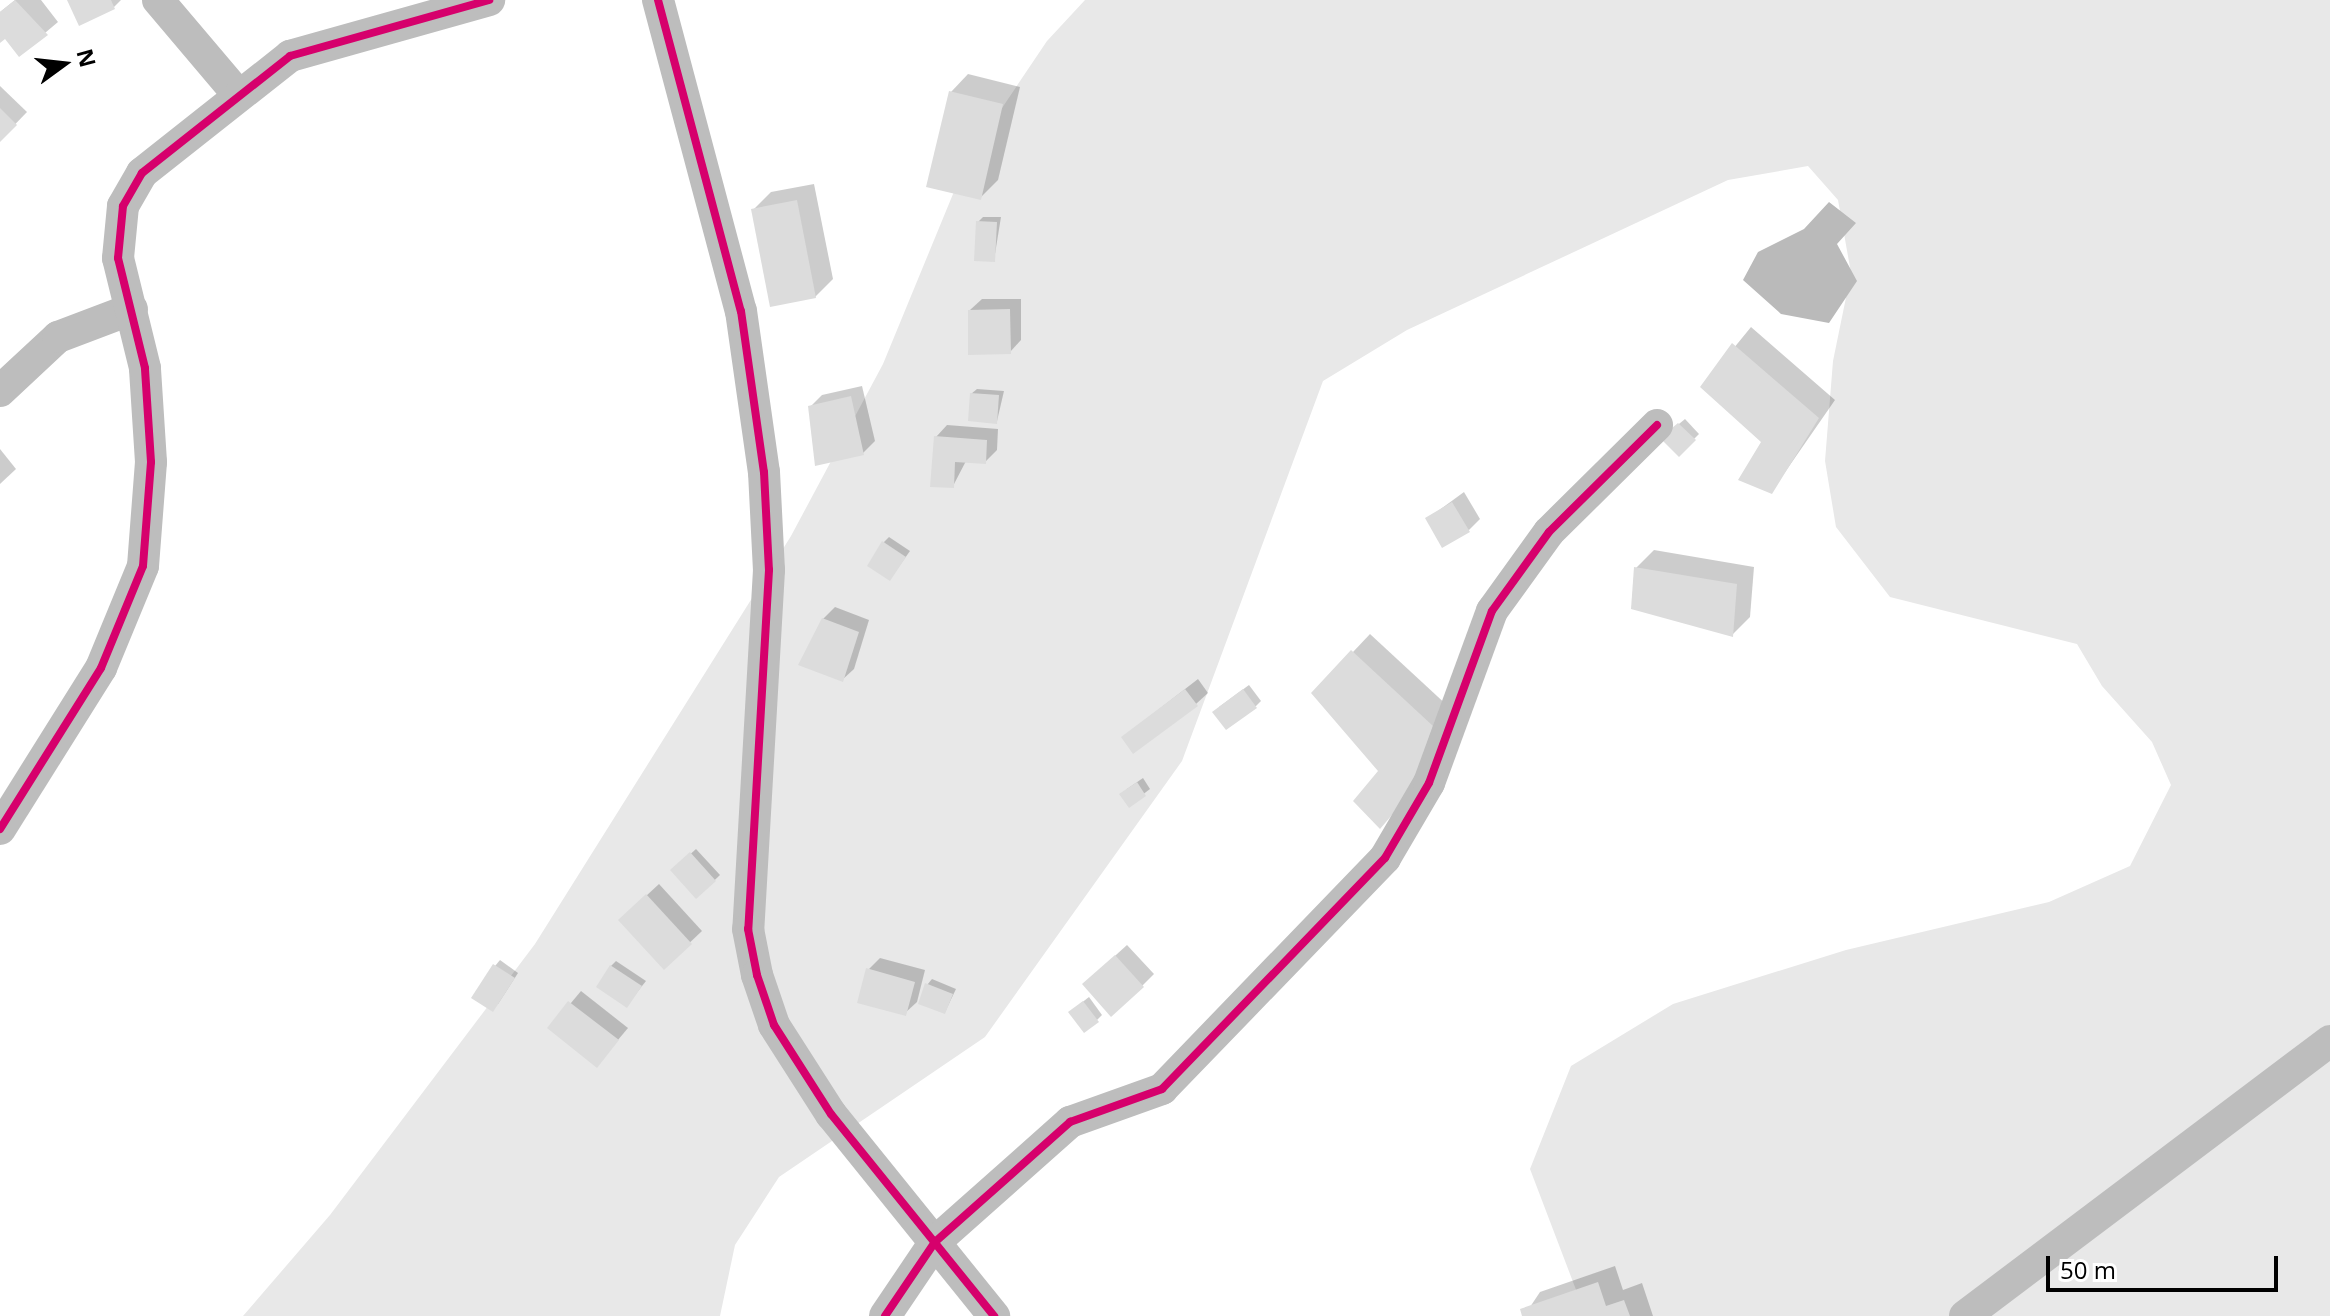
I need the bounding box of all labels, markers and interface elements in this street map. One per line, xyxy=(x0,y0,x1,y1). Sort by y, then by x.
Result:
north arrow xyxy=(24,24,104,104)
text: N xyxy=(70,45,104,70)
scale bar xyxy=(2050,1240,2282,1290)
text: 50 m xyxy=(2060,1253,2116,1286)

